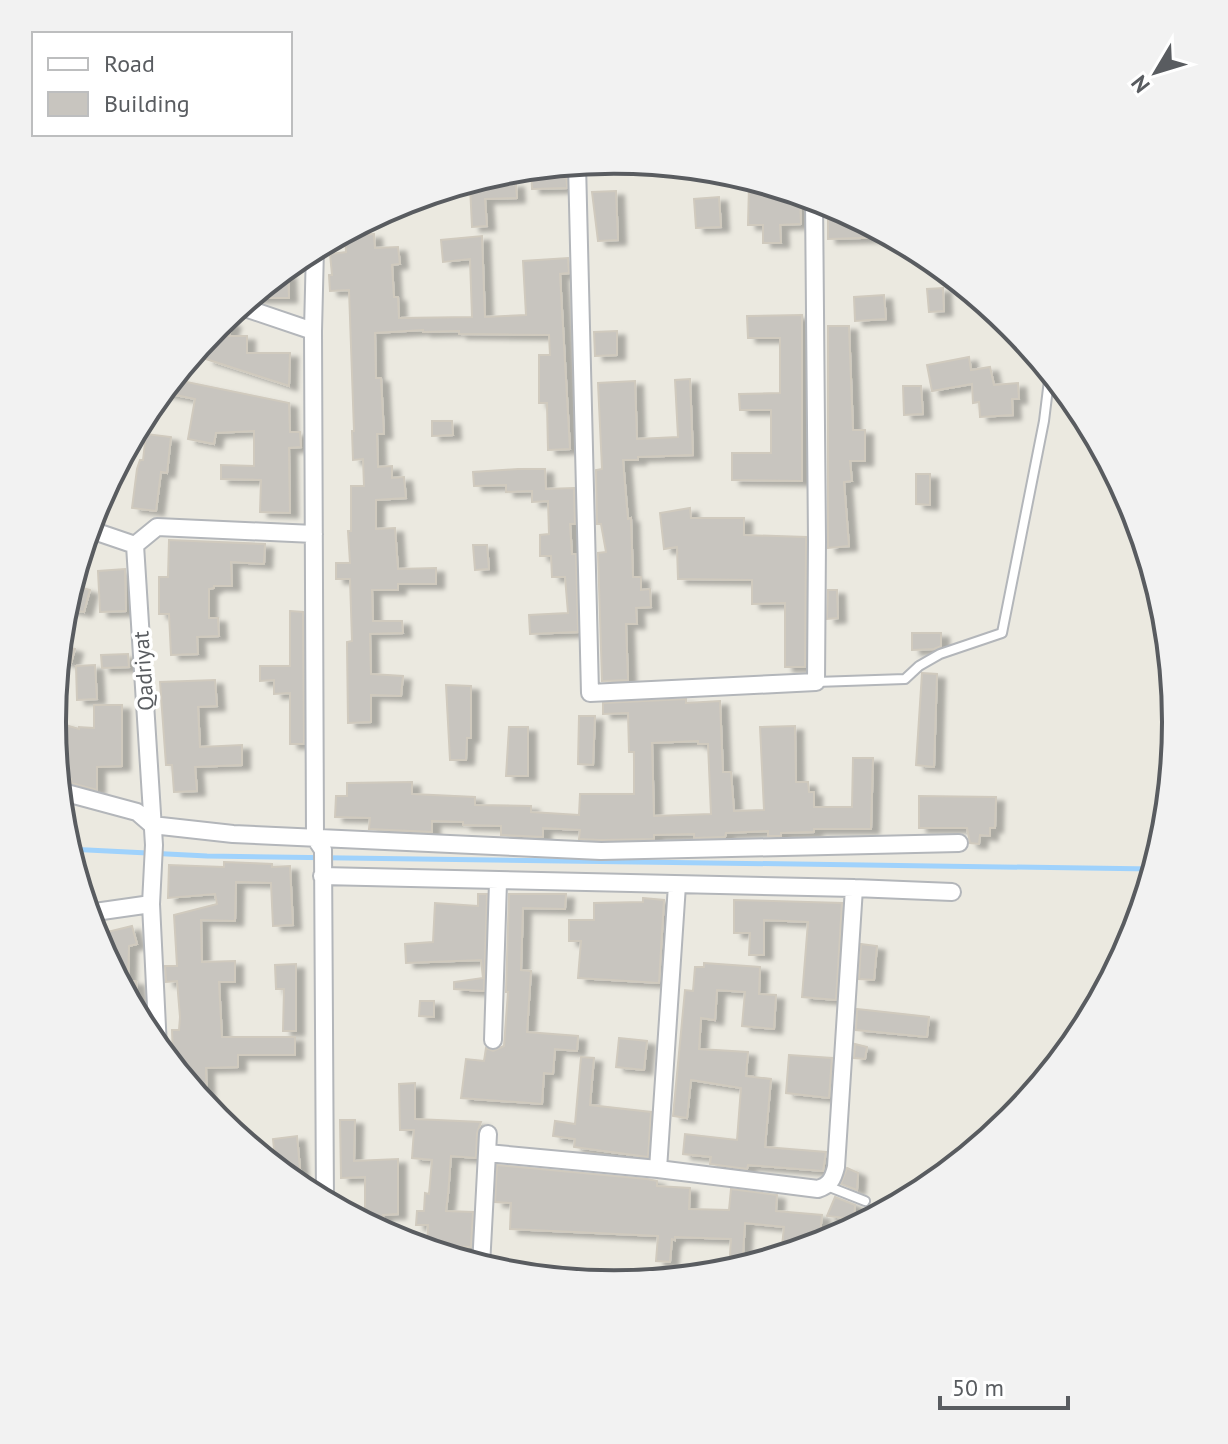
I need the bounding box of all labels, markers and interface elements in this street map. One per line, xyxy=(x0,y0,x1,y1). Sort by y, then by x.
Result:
legend xyxy=(32,32,292,136)
north arrow xyxy=(1116,32,1196,112)
text: Road xyxy=(104,48,155,79)
text: N xyxy=(1125,70,1156,99)
text: Building xyxy=(104,88,190,119)
street label: Qadriyat xyxy=(126,630,160,712)
scale bar xyxy=(940,1360,1068,1410)
text: 50 m xyxy=(952,1372,1004,1403)

